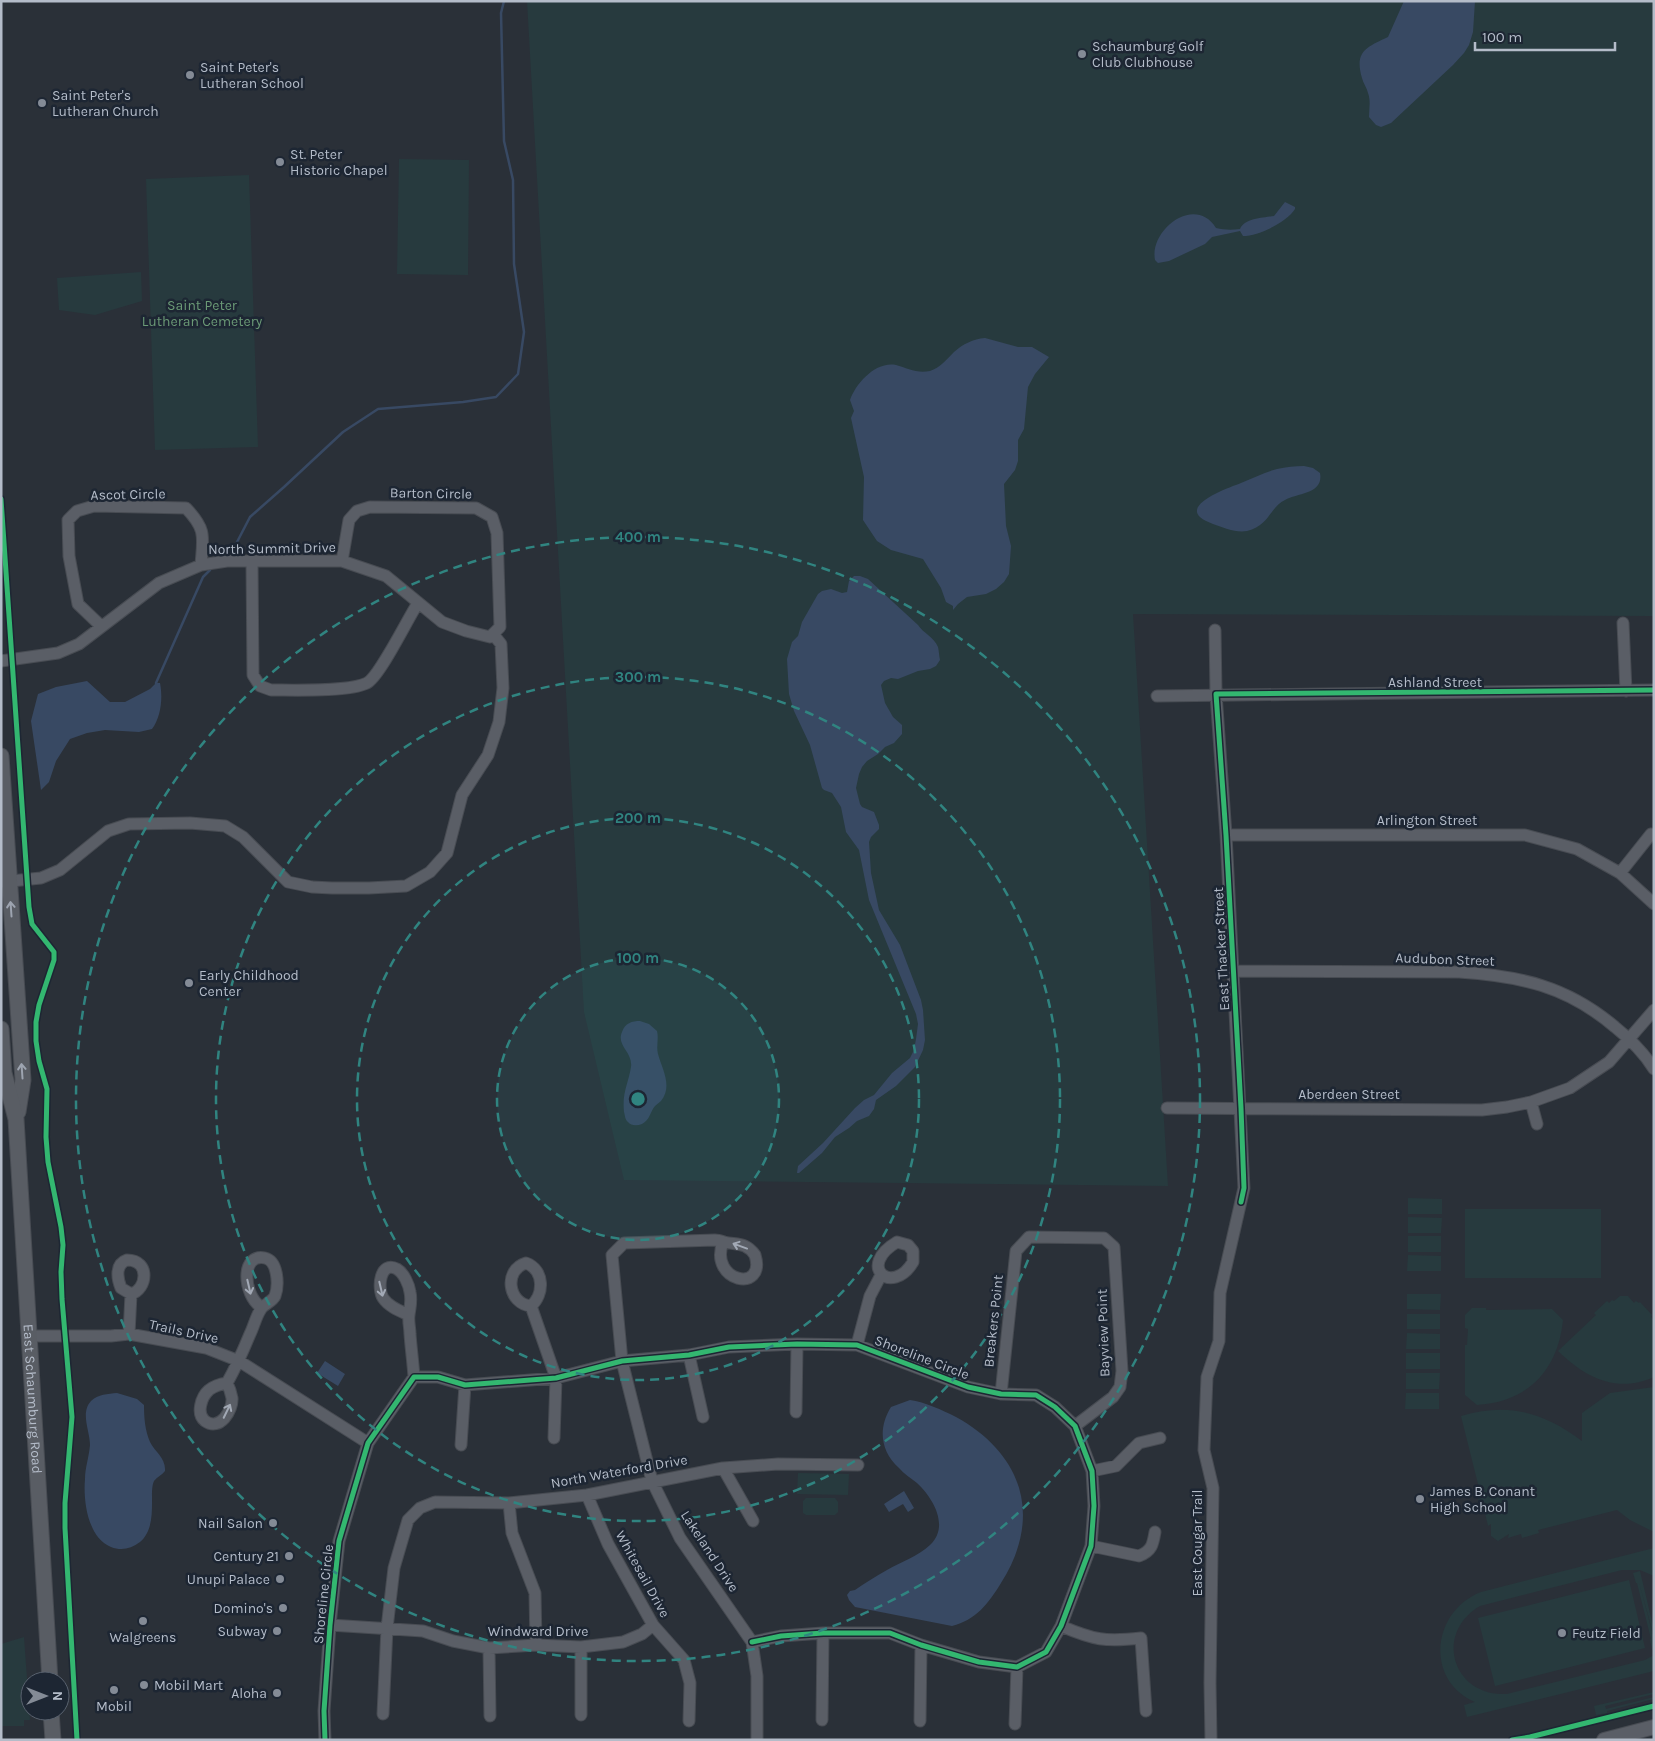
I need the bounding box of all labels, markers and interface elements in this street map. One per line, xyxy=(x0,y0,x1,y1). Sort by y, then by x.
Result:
scale bar xyxy=(1475,20,1615,52)
text: 100 m xyxy=(1482,28,1522,46)
place label: Schaumburg Golf Club Clubhouse xyxy=(1092,38,1204,71)
marker: Schaumburg Golf Club Clubhouse xyxy=(1076,48,1088,60)
place label: Saint Peter's Lutheran School xyxy=(200,59,304,92)
marker: Saint Peter's Lutheran School xyxy=(184,69,196,81)
place label: Saint Peter's Lutheran Church xyxy=(52,87,159,120)
marker: Saint Peter's Lutheran Church xyxy=(36,97,48,109)
place label: St. Peter Historic Chapel xyxy=(290,146,388,179)
marker: St. Peter Historic Chapel xyxy=(274,156,286,168)
park label: Saint Peter Lutheran Cemetery xyxy=(142,297,263,330)
street label: Barton Circle xyxy=(390,484,472,503)
street label: Ascot Circle xyxy=(90,485,166,504)
text: 400 m xyxy=(615,528,661,546)
street label: North Summit Drive xyxy=(208,539,336,558)
text: 300 m xyxy=(615,668,661,686)
street label: Ashland Street xyxy=(1388,674,1482,691)
text: 200 m xyxy=(615,809,661,827)
street label: Arlington Street xyxy=(1377,812,1477,829)
street label: East Thacker Street xyxy=(1210,887,1233,1011)
one-way arrow xyxy=(6,901,15,917)
text: 100 m xyxy=(617,949,659,967)
street label: Audubon Street xyxy=(1395,949,1495,970)
place label: Early Childhood Center xyxy=(199,967,299,1000)
marker: Early Childhood Center xyxy=(183,977,195,989)
one-way arrow xyxy=(18,1063,27,1079)
street label: Aberdeen Street xyxy=(1298,1086,1400,1103)
centre of rings xyxy=(629,1090,647,1108)
one-way arrow xyxy=(733,1240,749,1250)
street label: Breakers Point xyxy=(980,1274,1007,1368)
one-way arrow xyxy=(245,1279,254,1295)
one-way arrow xyxy=(377,1281,386,1297)
street label: Bayview Point xyxy=(1093,1289,1114,1377)
street label: Trails Drive xyxy=(148,1316,220,1347)
street label: East Schaumburg Road xyxy=(19,1323,45,1474)
street label: Shoreline Circle xyxy=(872,1332,972,1383)
one-way arrow xyxy=(223,1404,233,1419)
street label: North Waterford Drive xyxy=(549,1451,689,1492)
place label: James B. Conant High School xyxy=(1430,1483,1535,1516)
street label: East Cougar Trail xyxy=(1189,1489,1206,1597)
marker: James B. Conant High School xyxy=(1414,1493,1426,1505)
street label: Lakeland Drive xyxy=(677,1507,742,1595)
place label: Nail Salon xyxy=(198,1515,263,1532)
marker: Nail Salon xyxy=(267,1517,279,1529)
street label: Whitesail Drive xyxy=(612,1528,673,1621)
street label: Shoreline Circle xyxy=(310,1543,337,1645)
place label: Century 21 xyxy=(213,1548,279,1565)
marker: Century 21 xyxy=(283,1550,295,1562)
place label: Unupi Palace xyxy=(187,1571,270,1588)
marker: Unupi Palace xyxy=(274,1573,286,1585)
place label: Domino's xyxy=(213,1600,273,1617)
marker: Domino's xyxy=(277,1602,289,1614)
marker: Walgreens xyxy=(137,1615,149,1627)
place label: Subway xyxy=(217,1623,267,1640)
street label: Windward Drive xyxy=(488,1623,588,1640)
marker: Subway xyxy=(271,1625,283,1637)
place label: Feutz Field xyxy=(1572,1625,1641,1642)
marker: Feutz Field xyxy=(1556,1627,1568,1639)
place label: Walgreens xyxy=(110,1629,176,1646)
north arrow xyxy=(20,1671,70,1721)
place label: Mobil Mart xyxy=(154,1677,223,1694)
marker: Mobil Mart xyxy=(138,1679,150,1691)
marker: Mobil xyxy=(108,1684,120,1696)
place label: Aloha xyxy=(231,1685,267,1702)
marker: Aloha xyxy=(271,1687,283,1699)
text: N xyxy=(49,1691,66,1701)
place label: Mobil xyxy=(96,1698,132,1715)

